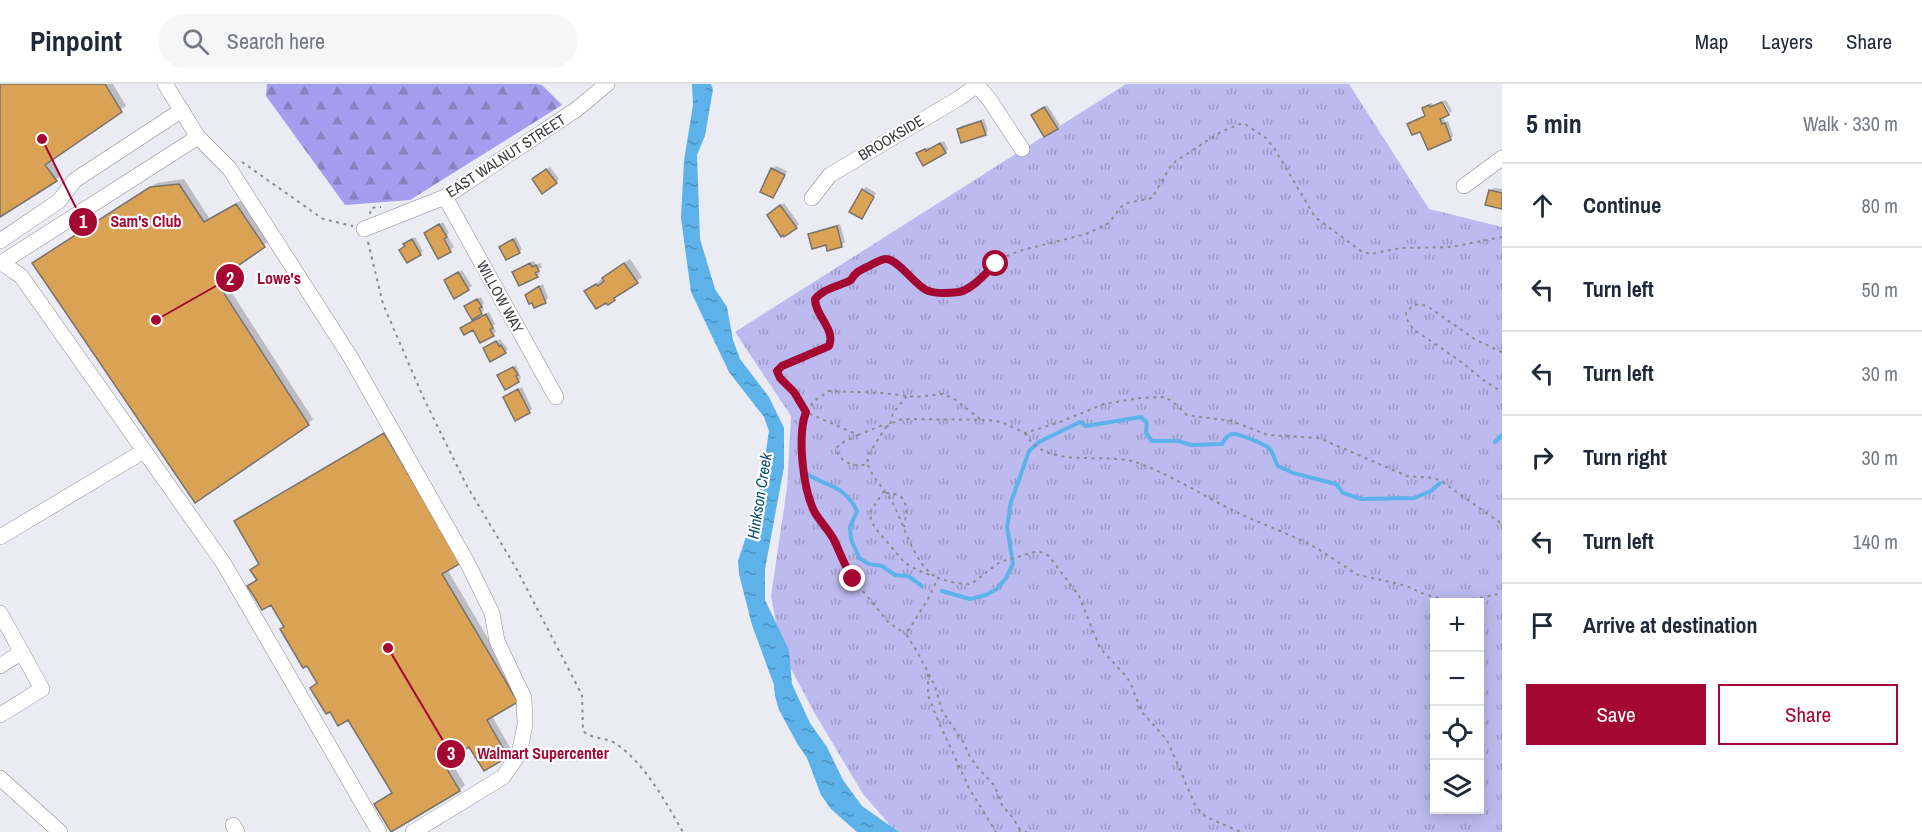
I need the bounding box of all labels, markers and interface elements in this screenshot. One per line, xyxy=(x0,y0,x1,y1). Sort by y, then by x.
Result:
search box xyxy=(158,14,578,68)
text: Pinpoint xyxy=(30,22,122,60)
icon: search xyxy=(179,25,212,58)
text: Search here xyxy=(227,26,325,56)
text: Map xyxy=(1695,27,1728,56)
text: Layers xyxy=(1761,27,1813,56)
text: Share xyxy=(1846,27,1892,56)
text: 5 min xyxy=(1526,106,1582,141)
street label: EAST WALNUT STREET xyxy=(442,109,570,202)
street label: BROOKSIDE xyxy=(854,110,927,165)
text: Walk · 330 m xyxy=(1803,110,1898,137)
icon: ahead xyxy=(1526,189,1559,222)
text: Continue xyxy=(1583,190,1661,220)
text: 80 m xyxy=(1862,192,1898,219)
callout: Sam's Club xyxy=(68,205,193,239)
text: 1 xyxy=(79,209,88,234)
text: Sam's Club xyxy=(111,210,181,232)
route start xyxy=(982,250,1008,276)
street label: WILLOW WAY xyxy=(472,257,529,338)
callout: Lowe's xyxy=(215,261,313,295)
text: 2 xyxy=(226,266,234,291)
text: Lowe's xyxy=(257,267,301,289)
icon: left xyxy=(1526,273,1559,306)
text: Turn left xyxy=(1583,274,1654,304)
text: 50 m xyxy=(1862,276,1898,303)
icon: left xyxy=(1526,357,1559,390)
text: Turn left xyxy=(1583,358,1654,388)
text: 30 m xyxy=(1862,360,1898,387)
icon: right xyxy=(1526,441,1559,474)
text: Turn right xyxy=(1583,442,1667,472)
text: 30 m xyxy=(1862,444,1898,471)
water label: Hinkson Creek xyxy=(741,451,777,541)
icon: left xyxy=(1526,525,1559,558)
text: Turn left xyxy=(1583,526,1654,556)
text: 140 m xyxy=(1852,528,1898,555)
route end xyxy=(839,565,865,591)
map controls xyxy=(1430,598,1484,814)
button: + xyxy=(1430,598,1484,652)
icon: arrive xyxy=(1526,609,1559,642)
text: Arrive at destination xyxy=(1583,610,1757,640)
button: − xyxy=(1430,652,1484,706)
button: Save xyxy=(1526,684,1706,745)
button: Share xyxy=(1718,684,1898,745)
button: locate xyxy=(1430,706,1484,760)
callout: Walmart Supercenter xyxy=(436,737,621,771)
text: 3 xyxy=(447,741,455,766)
text: Walmart Supercenter xyxy=(477,742,610,764)
button: layers xyxy=(1430,760,1484,814)

